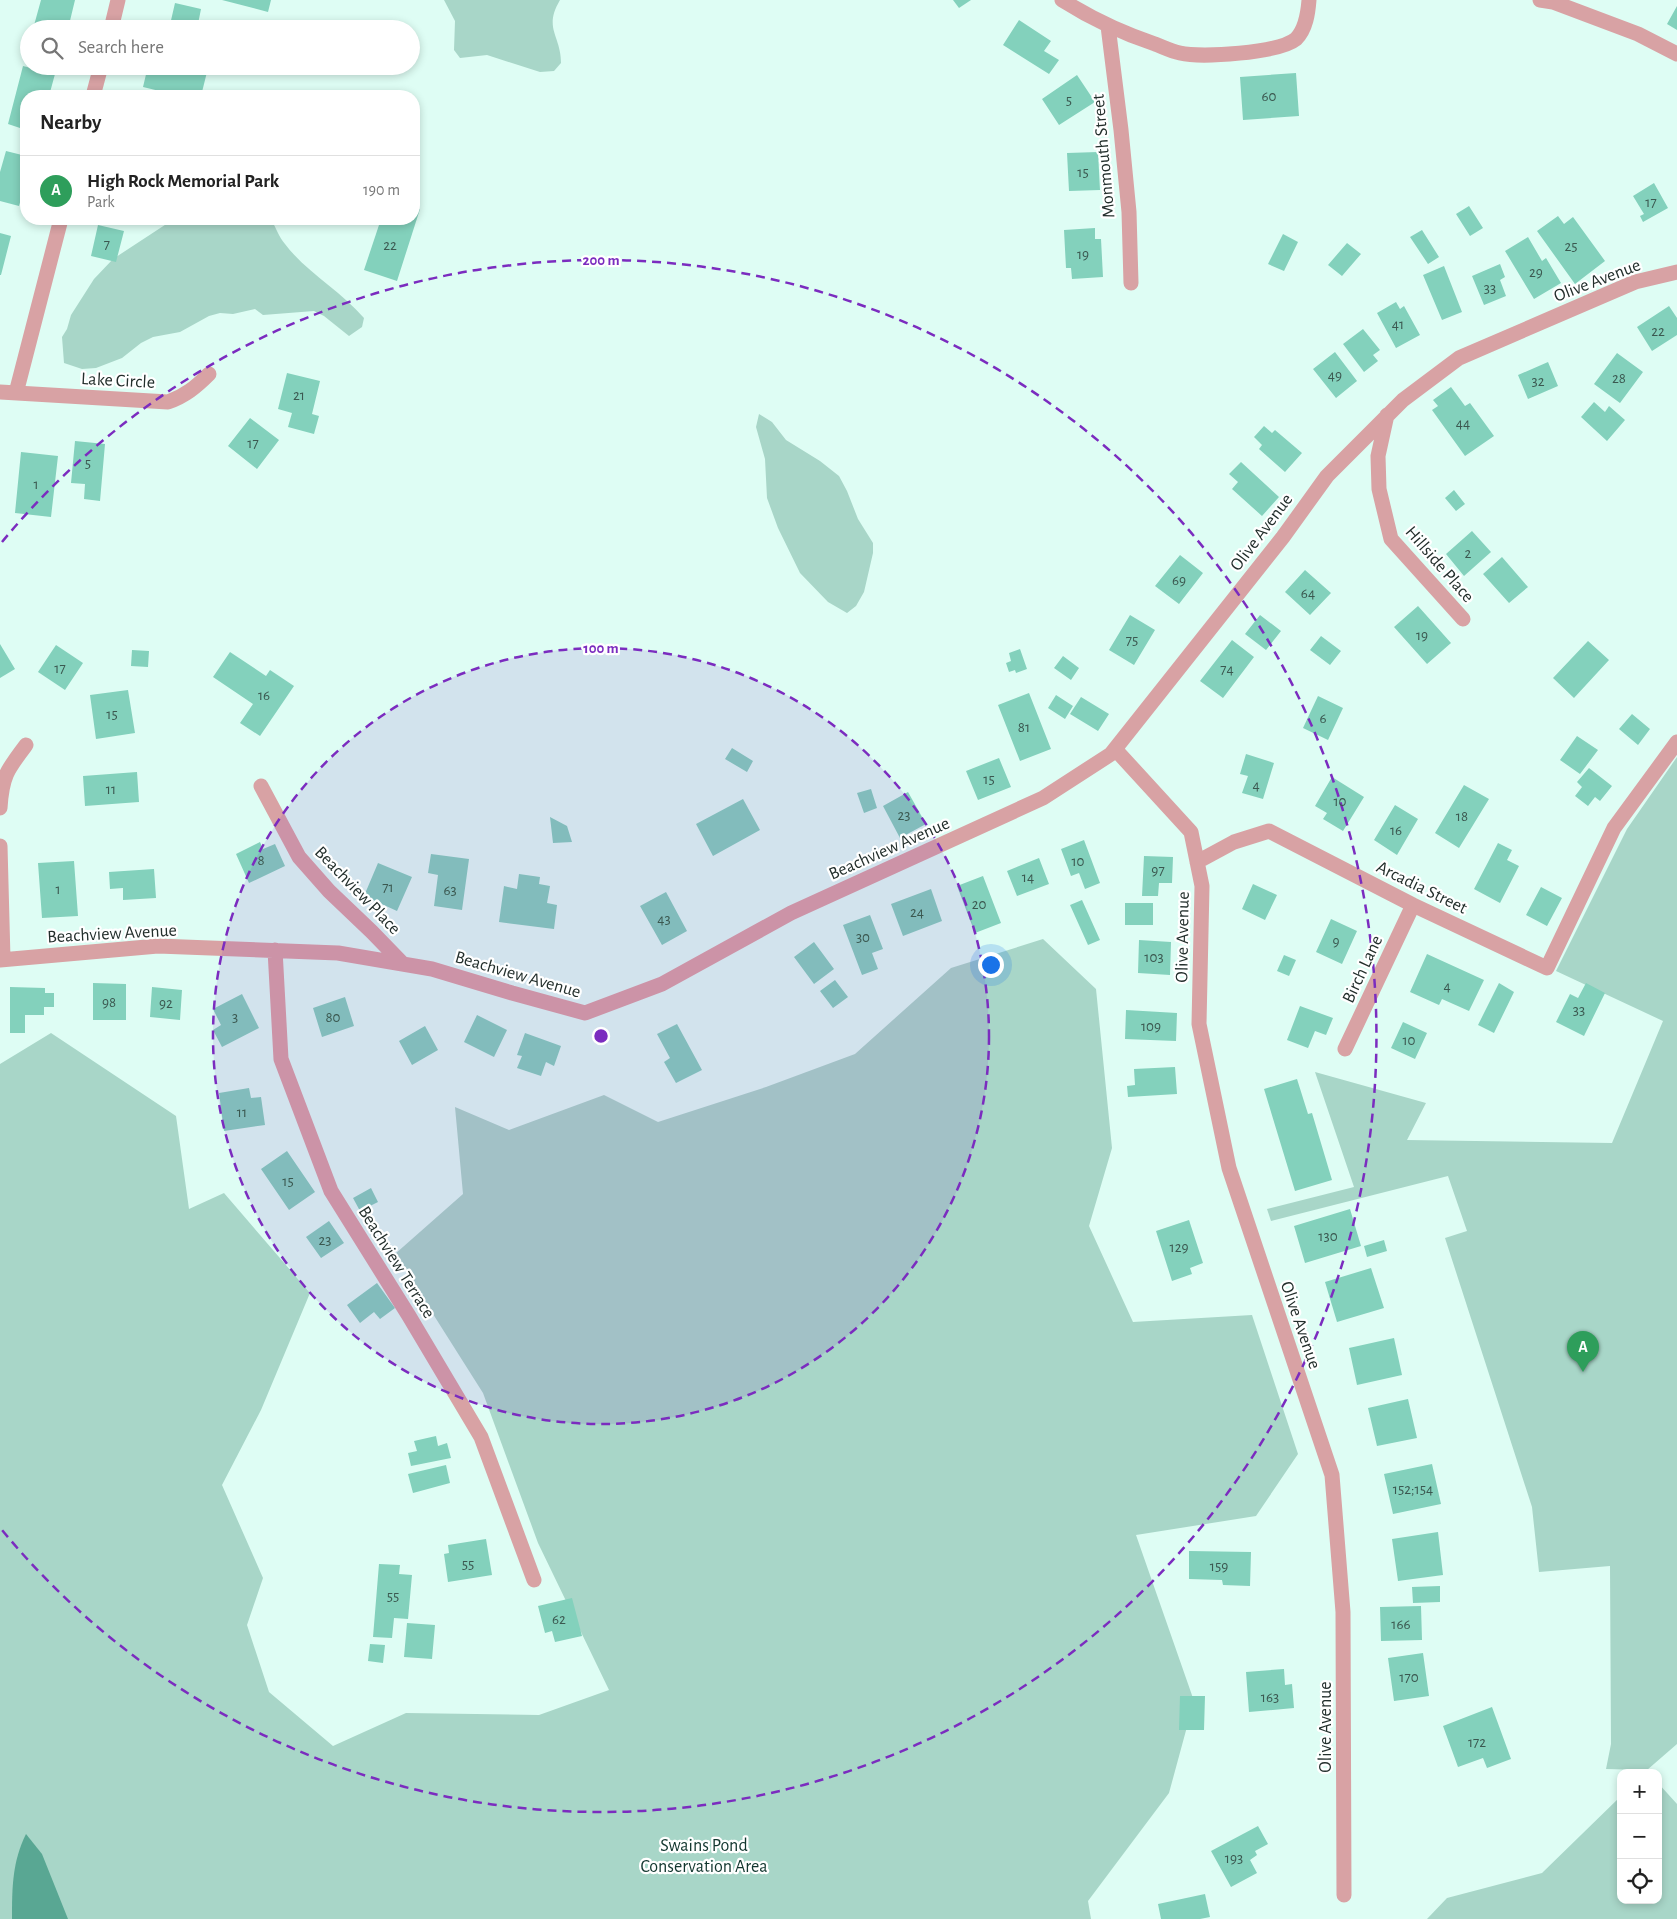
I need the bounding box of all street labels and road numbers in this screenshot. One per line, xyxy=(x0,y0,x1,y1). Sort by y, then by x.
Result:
street label: Monmouth Street xyxy=(1090,93,1118,219)
street label: Olive Avenue xyxy=(1552,256,1643,306)
street label: Lake Circle xyxy=(80,370,155,392)
street label: Olive Avenue xyxy=(1227,491,1296,574)
street label: Hillside Place xyxy=(1401,523,1477,606)
street label: Beachview Avenue xyxy=(826,814,952,884)
street label: Beachview Place xyxy=(311,843,404,938)
street label: Arcadia Street xyxy=(1373,858,1470,918)
street label: Olive Avenue xyxy=(1173,891,1193,983)
street label: Beachview Avenue xyxy=(47,922,177,946)
street label: Birch Lane xyxy=(1339,933,1386,1006)
street label: Beachview Avenue xyxy=(453,948,583,1002)
street label: Beachview Terrace xyxy=(355,1203,438,1322)
street label: Olive Avenue xyxy=(1277,1279,1323,1371)
street label: Olive Avenue xyxy=(1317,1681,1335,1773)

